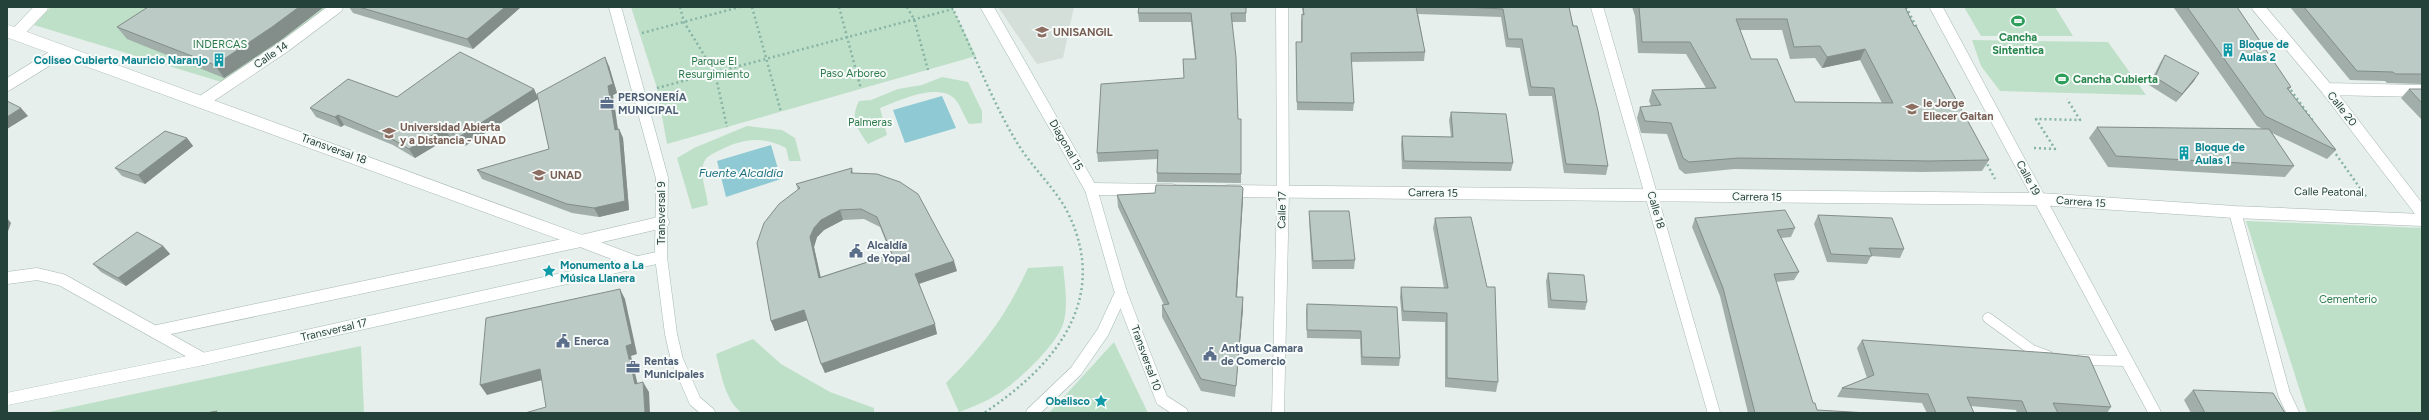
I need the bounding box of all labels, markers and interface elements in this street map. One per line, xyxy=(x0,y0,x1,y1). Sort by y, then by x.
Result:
sports icon: Cancha Sintentica xyxy=(2010,13,2026,29)
school or university icon: UNISANGIL xyxy=(1034,24,1050,40)
place label: UNISANGIL xyxy=(1053,26,1113,39)
place label: Cancha Sintentica xyxy=(1992,31,2044,57)
park label: INDERCAS xyxy=(193,38,248,51)
place label: Bloque de Aulas 2 xyxy=(2239,38,2289,64)
street label: Calle 14 xyxy=(251,39,291,71)
building icon: Bloque de Aulas 2 xyxy=(2220,42,2236,58)
building icon: Coliseo Cubierto Mauricio Naranjo xyxy=(211,52,227,68)
place label: Coliseo Cubierto Mauricio Naranjo xyxy=(34,54,209,67)
park label: Parque El Resurgimiento xyxy=(678,55,750,81)
park label: Paso Arboreo xyxy=(820,67,886,80)
sports icon: Cancha Cubierta xyxy=(2054,71,2070,87)
place label: Cancha Cubierta xyxy=(2073,73,2158,86)
street label: Calle 20 xyxy=(2324,89,2360,129)
place label: PERSONERÍA MUNICIPAL xyxy=(618,90,687,117)
office icon: PERSONERÍA MUNICIPAL xyxy=(599,95,615,111)
place label: Ie Jorge Eliecer Gaitan xyxy=(1923,97,1993,123)
school or university icon: Ie Jorge Eliecer Gaitan xyxy=(1904,101,1920,117)
park label: Palmeras xyxy=(848,116,892,129)
street label: Diagonal 15 xyxy=(1046,117,1086,173)
place label: Universidad Abierta y a Distancia - UNAD xyxy=(400,121,506,147)
school or university icon: Universidad Abierta y a Distancia - UNAD xyxy=(381,125,397,141)
street label: Transversal 18 xyxy=(300,131,369,167)
place label: Bloque de Aulas 1 xyxy=(2195,141,2245,167)
building icon: Bloque de Aulas 1 xyxy=(2176,145,2192,161)
street label: Calle 19 xyxy=(2013,158,2043,198)
water label: Fuente Alcaldía xyxy=(699,166,783,180)
school or university icon: UNAD xyxy=(531,167,547,183)
place label: UNAD xyxy=(550,169,582,182)
street label: Transversal 9 xyxy=(655,181,668,245)
street label: Calle Peatonal xyxy=(2294,185,2364,199)
street label: Carrera 15 xyxy=(1408,186,1458,200)
street label: Calle 18 xyxy=(1644,190,1668,230)
street label: Carrera 15 xyxy=(1732,190,1782,204)
street label: Calle 17 xyxy=(1275,191,1289,229)
street label: Carrera 15 xyxy=(2056,194,2106,210)
place label: Alcaldía de Yopal xyxy=(867,239,910,265)
public building icon: Alcaldía de Yopal xyxy=(848,243,864,259)
place label: Monumento a La Música Llanera xyxy=(560,259,644,285)
place icon: Monumento a La Música Llanera xyxy=(541,263,557,279)
park label: Cementerio xyxy=(2319,293,2377,306)
street label: Transversal 17 xyxy=(300,316,369,344)
street label: Transversal 10 xyxy=(1128,323,1164,393)
public building icon: Enerca xyxy=(555,333,571,349)
place label: Enerca xyxy=(574,335,609,348)
place label: Antigua Camara de Comercio xyxy=(1221,342,1303,368)
public building icon: Antigua Camara de Comercio xyxy=(1202,346,1218,362)
place label: Rentas Municipales xyxy=(644,355,704,381)
office icon: Rentas Municipales xyxy=(625,359,641,375)
place icon: Obelisco xyxy=(1093,393,1109,409)
place label: Obelisco xyxy=(1046,395,1091,408)

